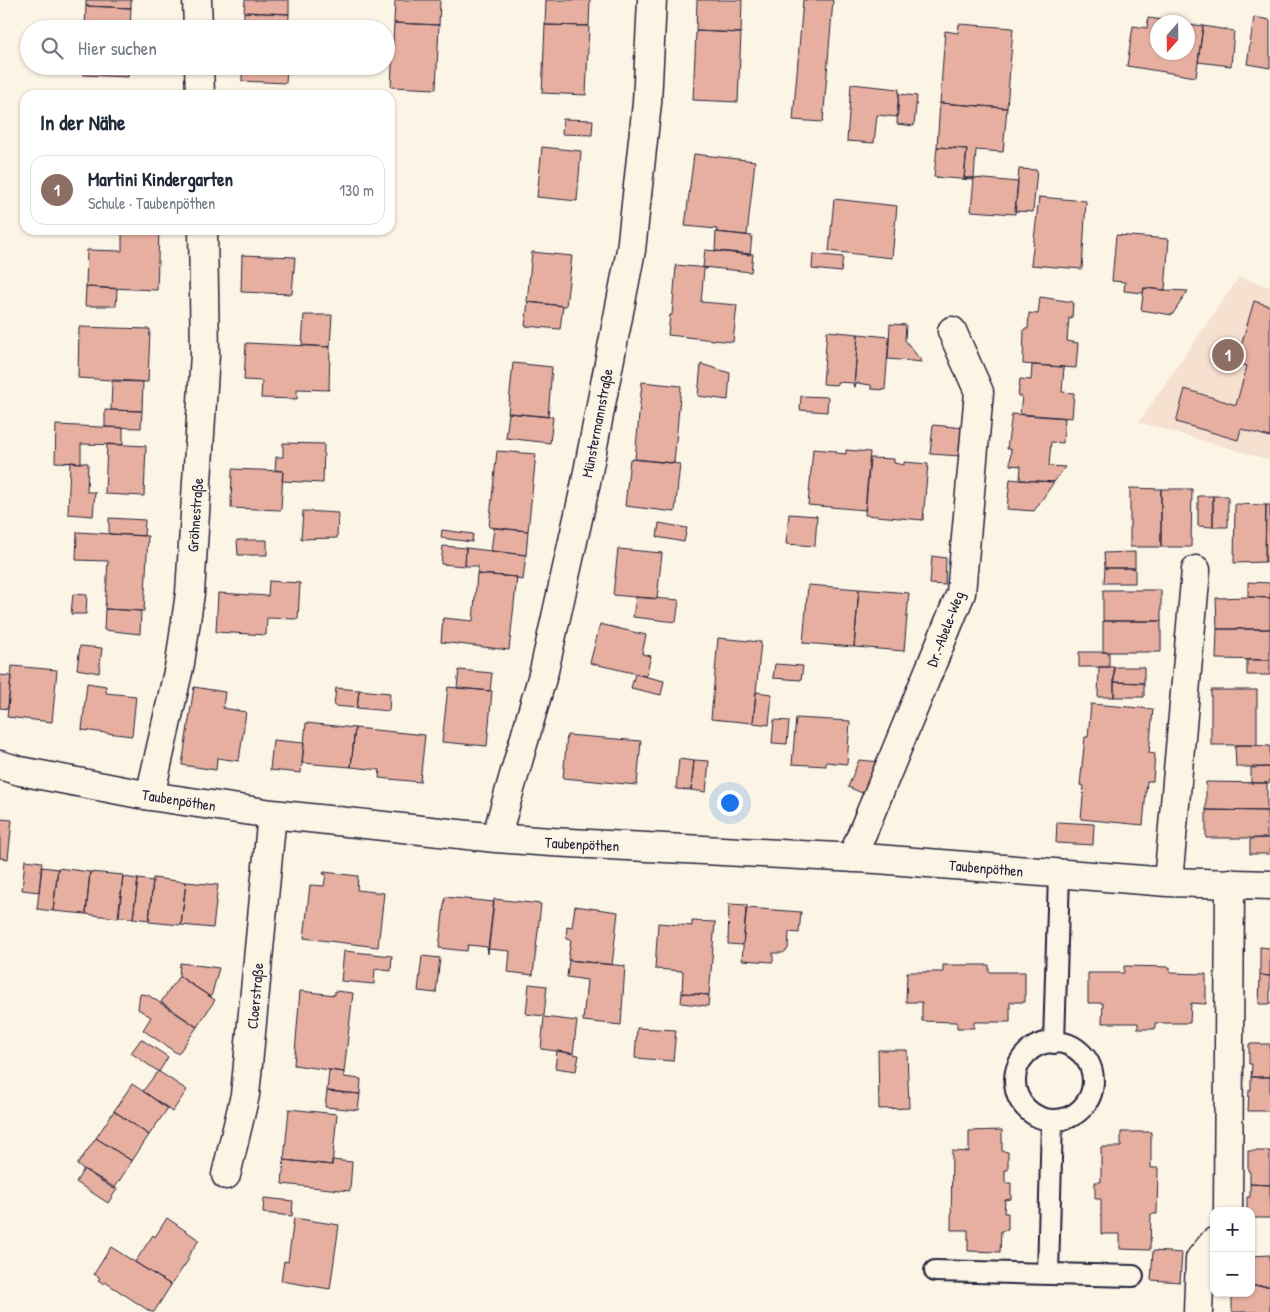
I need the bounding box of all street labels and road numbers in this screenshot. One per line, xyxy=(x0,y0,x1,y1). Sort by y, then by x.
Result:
street label: Münstermannstraße xyxy=(576,367,618,479)
street label: Gröhnestraße xyxy=(182,477,208,553)
street label: Dr.-Abele-Weg xyxy=(921,588,969,670)
street label: Taubenpöthen xyxy=(141,784,218,816)
street label: Taubenpöthen xyxy=(544,832,620,856)
street label: Taubenpöthen xyxy=(948,854,1024,882)
street label: Cloerstraße xyxy=(242,962,268,1030)

